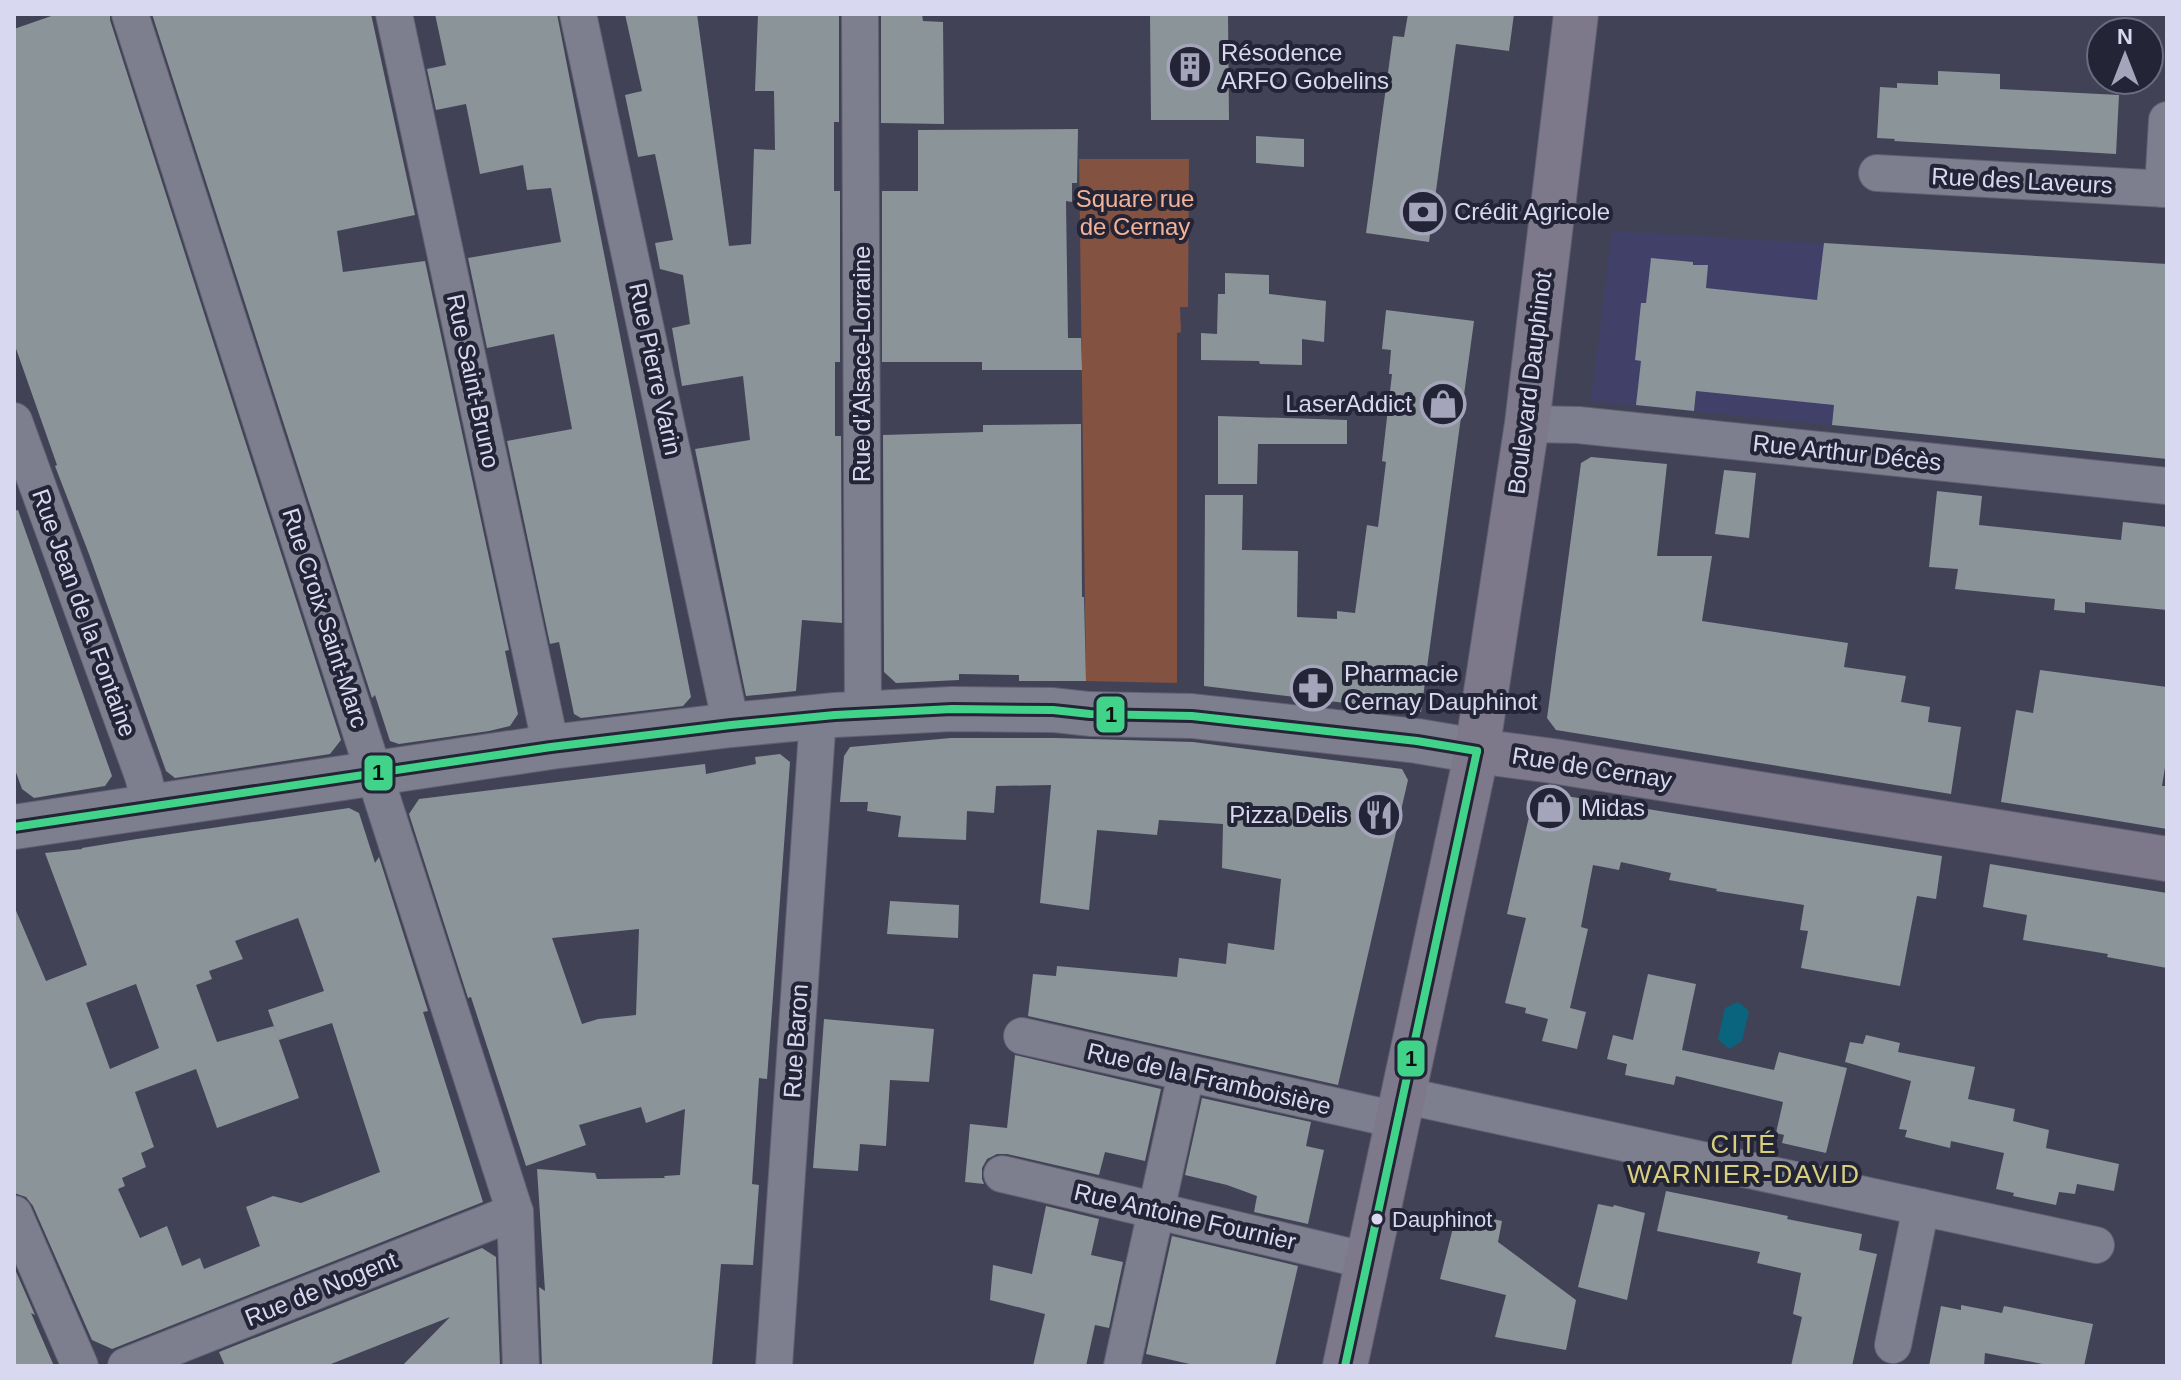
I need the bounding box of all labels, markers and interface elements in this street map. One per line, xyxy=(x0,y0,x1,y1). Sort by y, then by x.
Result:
north arrow xyxy=(2085,16,2165,96)
text: N xyxy=(2117,24,2133,49)
place label: Résodence ARFO Gobelins xyxy=(1221,39,1389,94)
building icon: Résodence ARFO Gobelins xyxy=(1166,43,1214,91)
street label: Rue des Laveurs xyxy=(1931,162,2113,199)
park label: Square rue de Cernay xyxy=(1076,185,1194,240)
bank icon: Crédit Agricole xyxy=(1399,188,1447,236)
place label: Crédit Agricole xyxy=(1454,198,1610,225)
street label: Rue d'Alsace-Lorraine xyxy=(848,246,875,482)
street label: Boulevard Dauphinot xyxy=(1502,270,1557,496)
street label: Rue Pierre Varin xyxy=(624,280,687,458)
street label: Rue Saint-Bruno xyxy=(442,291,505,470)
shop icon: LaserAddict xyxy=(1419,380,1467,428)
place label: LaserAddict xyxy=(1285,390,1412,417)
street label: Rue Arthur Décès xyxy=(1751,429,1943,476)
street label: Rue Jean de la Fontaine xyxy=(27,485,142,740)
street label: Rue Croix Saint-Marc xyxy=(277,505,374,731)
place label: Pharmacie Cernay Dauphinot xyxy=(1344,660,1538,715)
pharmacy icon: Pharmacie Cernay Dauphinot xyxy=(1289,664,1337,712)
line badge: 1 xyxy=(1095,695,1126,734)
text: 1 xyxy=(1105,702,1117,727)
street label: Rue de Cernay xyxy=(1510,742,1674,793)
line badge: 1 xyxy=(363,754,394,792)
text: 1 xyxy=(372,760,384,785)
shop icon: Midas xyxy=(1526,784,1574,832)
restaurant icon: Pizza Delis xyxy=(1355,791,1403,839)
place label: Midas xyxy=(1581,794,1645,821)
place label: Pizza Delis xyxy=(1229,801,1348,828)
street label: Rue Baron xyxy=(778,983,813,1099)
street label: Rue de la Framboisière xyxy=(1085,1037,1334,1120)
line badge: 1 xyxy=(1396,1039,1426,1078)
text: 1 xyxy=(1405,1046,1417,1071)
district label: CITÉ WARNIER-DAVID xyxy=(1627,1129,1861,1189)
street label: Rue Antoine Fournier xyxy=(1072,1178,1299,1255)
place label: Dauphinot xyxy=(1392,1207,1492,1232)
marker: Dauphinot xyxy=(1369,1211,1385,1227)
street label: Rue de Nogent xyxy=(241,1246,401,1331)

